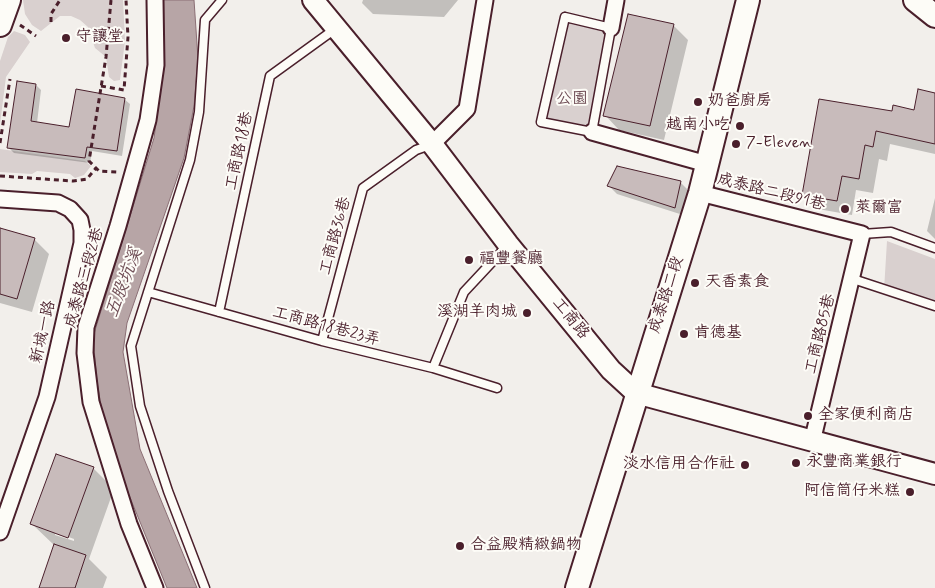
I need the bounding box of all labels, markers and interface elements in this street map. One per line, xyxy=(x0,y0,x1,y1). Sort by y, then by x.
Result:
place label: 守讓堂 xyxy=(76,28,124,48)
marker: 守讓堂 xyxy=(60,32,72,44)
park label: 公園 xyxy=(556,90,588,110)
place label: 奶爸廚房 xyxy=(708,92,772,112)
marker: 奶爸廚房 xyxy=(692,96,704,108)
street label: 工商路18巷 xyxy=(222,110,258,192)
place label: 越南小吃 xyxy=(666,116,730,136)
marker: 越南小吃 xyxy=(734,120,746,132)
place label: 7-Eleven xyxy=(746,134,812,154)
marker: 7-Eleven xyxy=(730,138,742,150)
street label: 成泰路二段91巷 xyxy=(715,170,827,216)
street label: 工商路36巷 xyxy=(316,195,356,277)
place label: 萊爾富 xyxy=(855,199,903,219)
marker: 萊爾富 xyxy=(839,203,851,215)
street label: 成泰路三段2巷 xyxy=(61,225,109,331)
water label: 五股坑溪 xyxy=(102,246,148,320)
place label: 福豐餐廳 xyxy=(479,250,543,270)
marker: 福豐餐廳 xyxy=(463,254,475,266)
street label: 成泰路二段 xyxy=(646,254,688,336)
place label: 天香素食 xyxy=(705,273,769,293)
marker: 天香素食 xyxy=(689,277,701,289)
street label: 工商路85巷 xyxy=(802,292,840,376)
street label: 工商路 xyxy=(547,294,593,344)
street label: 新城一路 xyxy=(27,299,61,365)
street label: 工商路18巷23弄 xyxy=(270,303,382,351)
place label: 溪湖羊肉城 xyxy=(437,303,517,323)
marker: 溪湖羊肉城 xyxy=(521,307,533,319)
place label: 肯德基 xyxy=(694,324,742,344)
marker: 肯德基 xyxy=(678,328,690,340)
place label: 全家便利商店 xyxy=(818,406,914,426)
marker: 全家便利商店 xyxy=(802,410,814,422)
place label: 永豐商業銀行 xyxy=(806,453,902,473)
place label: 淡水信用合作社 xyxy=(623,455,735,475)
marker: 永豐商業銀行 xyxy=(790,457,802,469)
marker: 淡水信用合作社 xyxy=(739,459,751,471)
place label: 阿信筒仔米糕 xyxy=(804,482,900,502)
marker: 阿信筒仔米糕 xyxy=(904,486,916,498)
place label: 合益殿精緻鍋物 xyxy=(470,536,582,556)
marker: 合益殿精緻鍋物 xyxy=(454,540,466,552)

